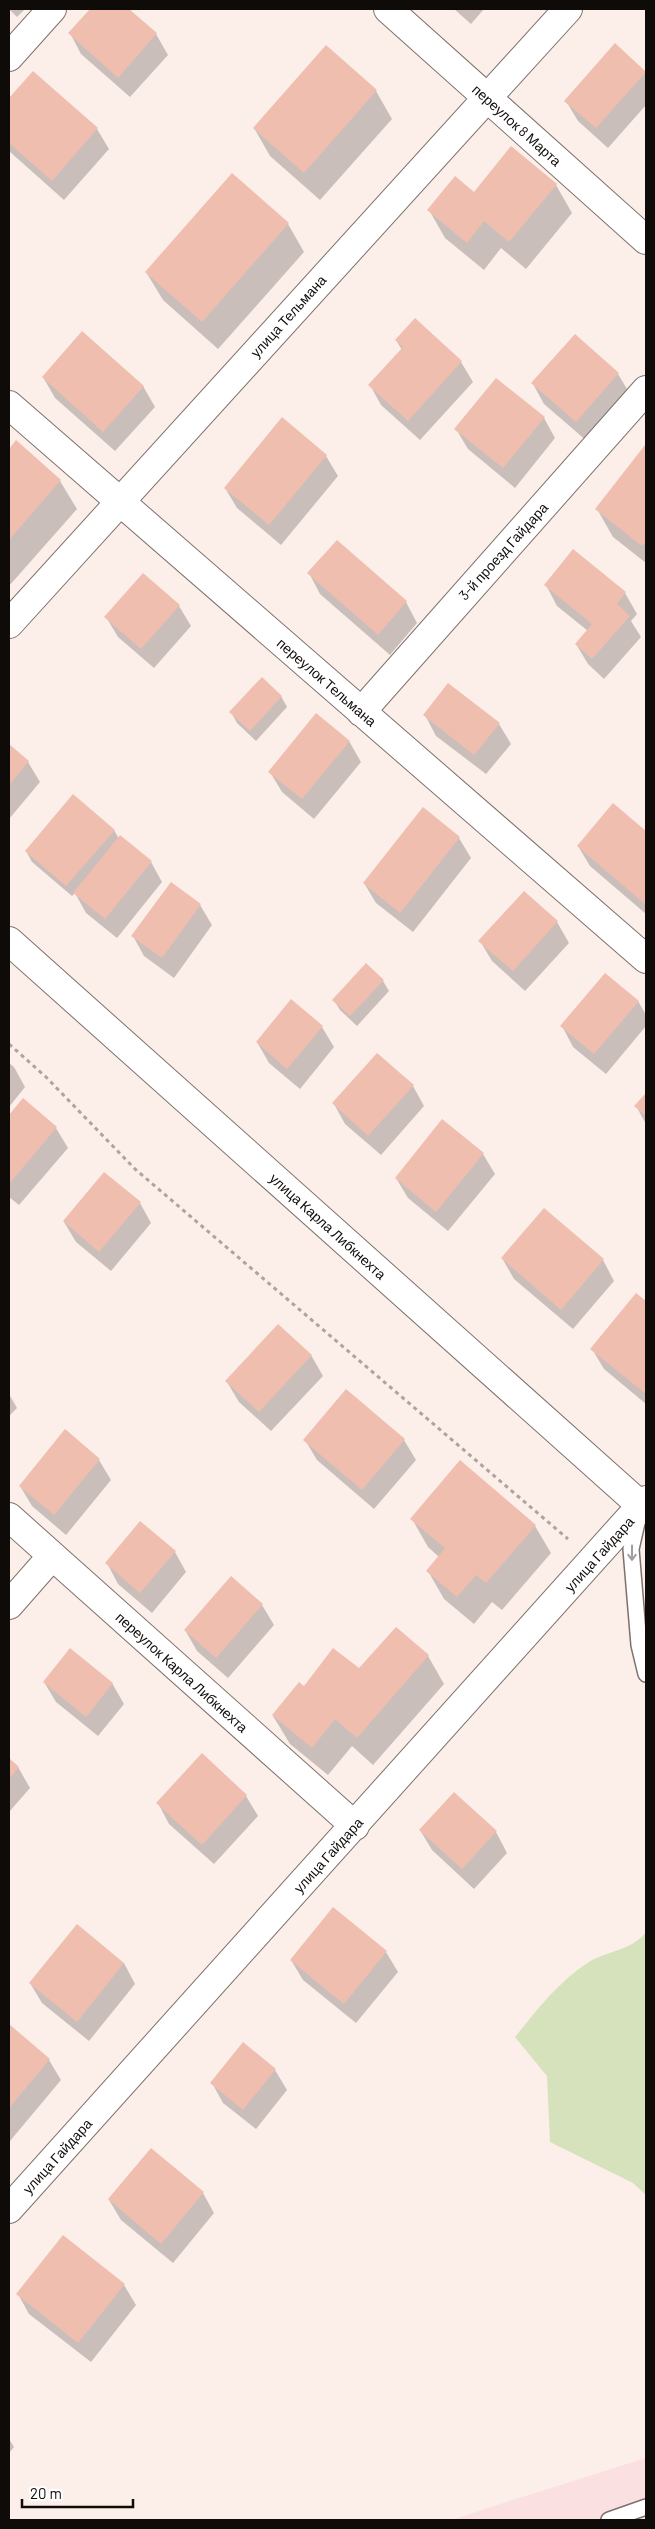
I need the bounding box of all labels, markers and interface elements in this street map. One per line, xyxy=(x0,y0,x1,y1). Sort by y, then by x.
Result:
street label: переулок 8 Марта xyxy=(469,81,565,170)
street label: улица Тельмана xyxy=(247,271,330,361)
street label: 3-й проезд Гайдара xyxy=(455,499,551,603)
street label: переулок Тельмана xyxy=(274,634,380,730)
street label: улица Карла Либкнехта xyxy=(266,1169,390,1283)
street label: улица Гайдара xyxy=(561,1513,637,1595)
one-way arrow xyxy=(627,1544,637,1561)
street label: переулок Карла Либкнехта xyxy=(112,1608,252,1736)
street label: улица Гайдара xyxy=(290,1814,366,1896)
street label: улица Гайдара xyxy=(19,2115,95,2197)
scale bar xyxy=(22,2476,134,2508)
text: 20 m xyxy=(30,2484,62,2502)

